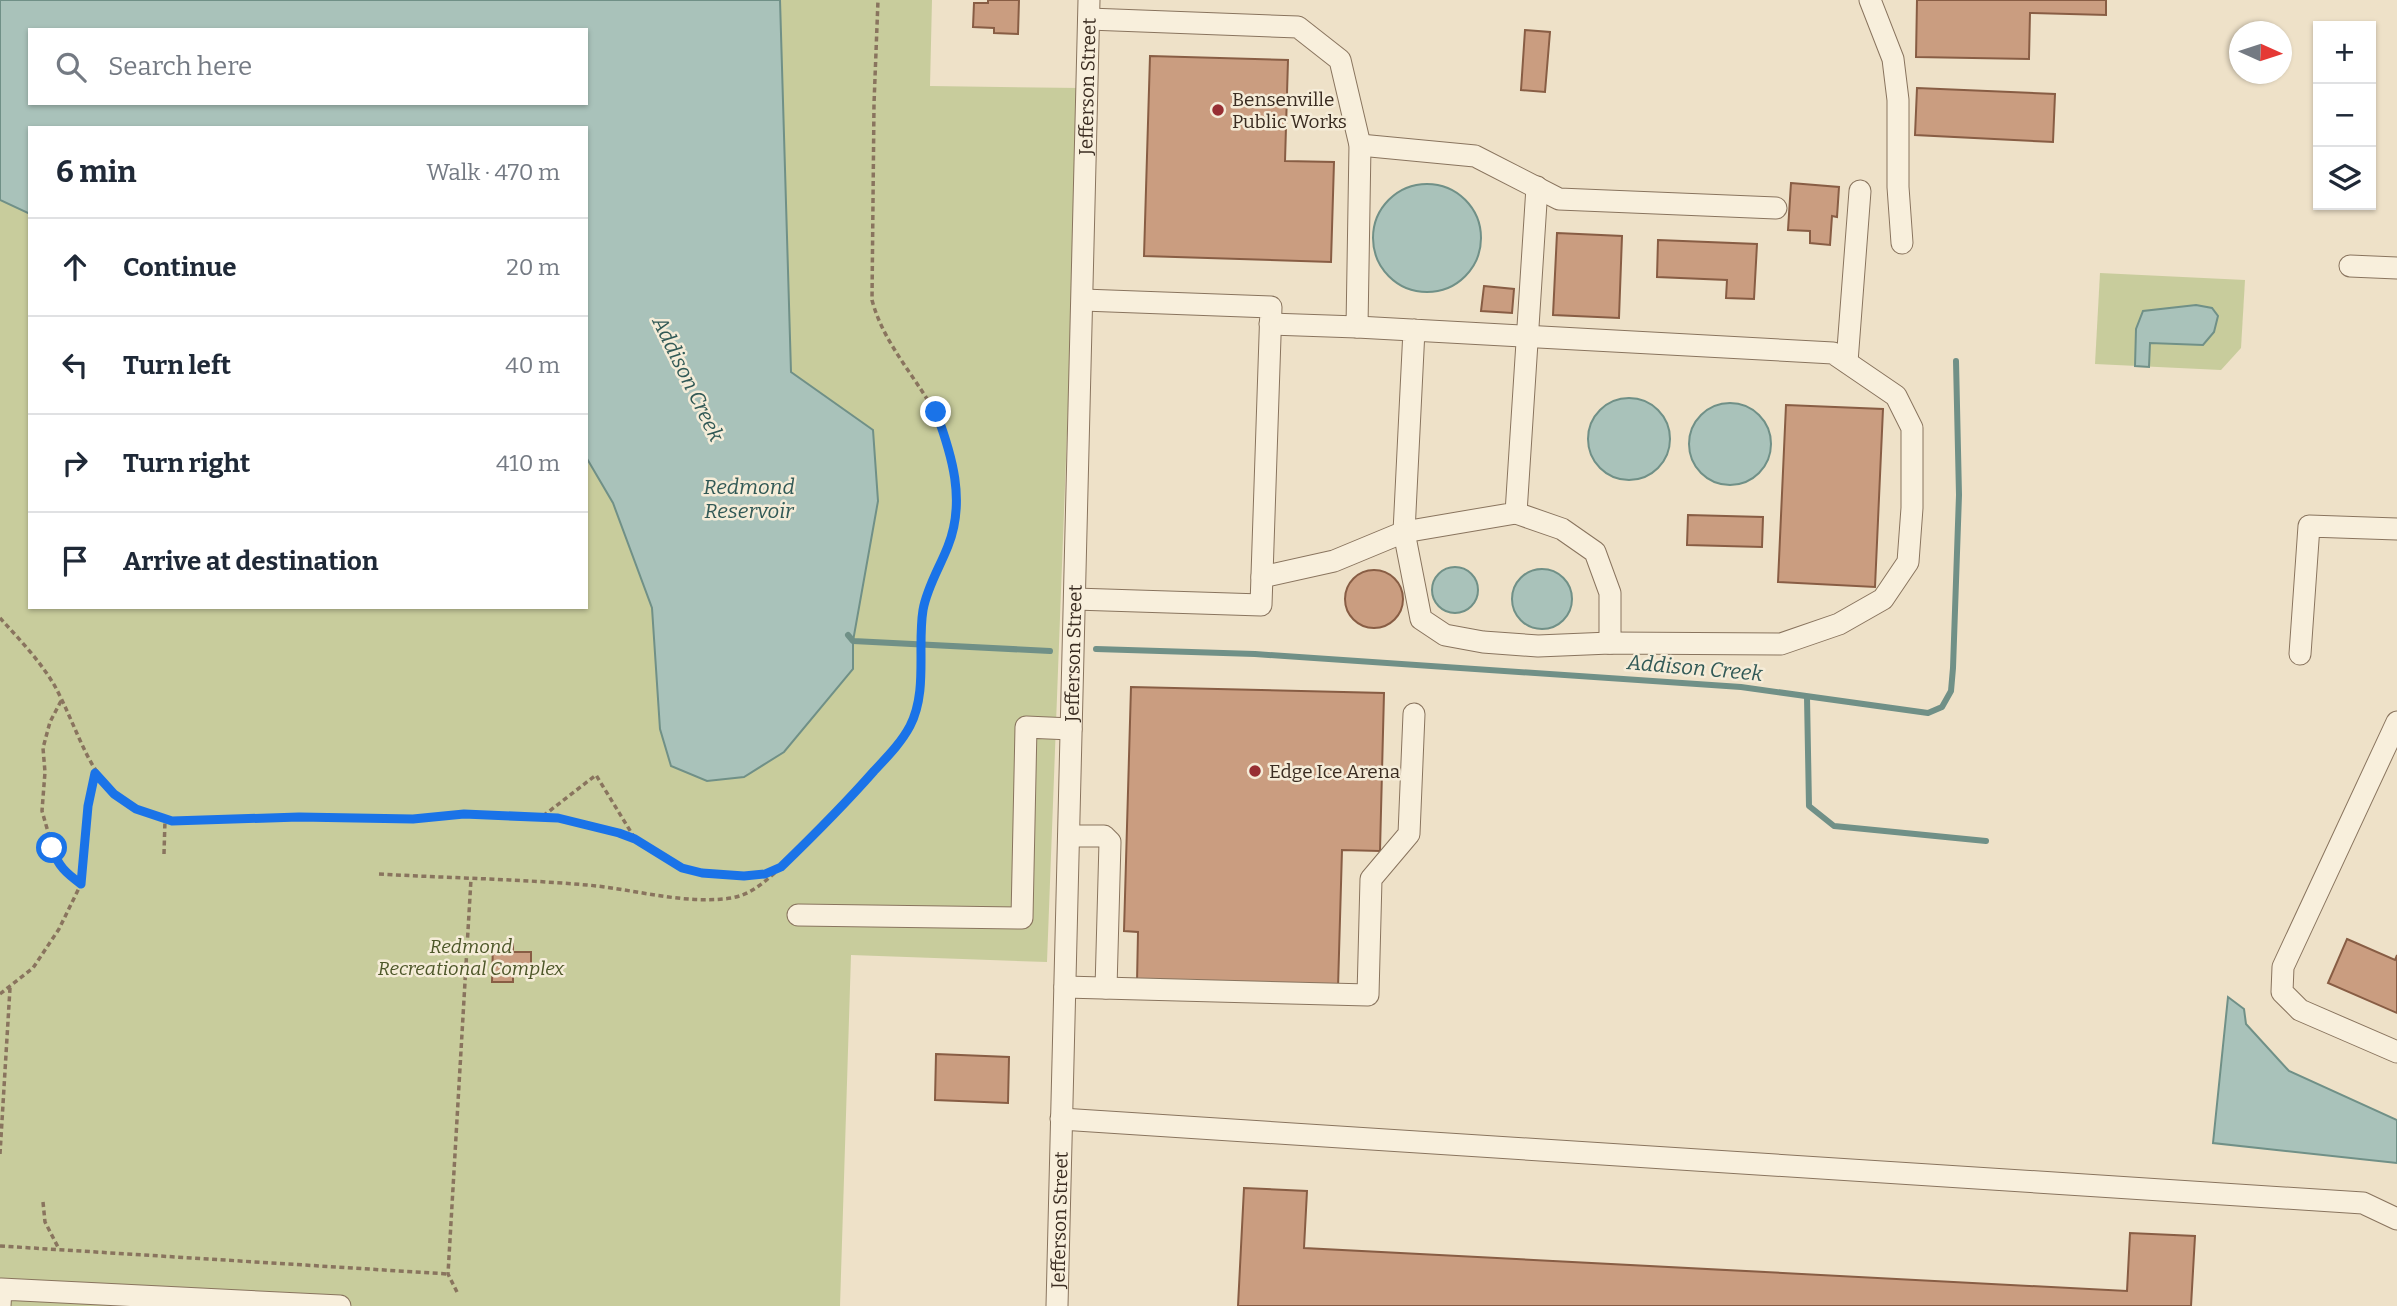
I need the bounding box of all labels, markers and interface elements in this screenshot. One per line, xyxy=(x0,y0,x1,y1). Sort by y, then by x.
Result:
street label: Jefferson Street xyxy=(1074,17,1100,156)
north arrow xyxy=(2229,21,2292,84)
map controls xyxy=(2313,21,2376,210)
button: + xyxy=(2313,21,2376,84)
search box xyxy=(28,28,588,105)
icon: search xyxy=(52,48,90,86)
text: Search here xyxy=(108,51,252,82)
button: − xyxy=(2313,84,2376,147)
place label: Bensenville Public Works xyxy=(1232,88,1347,133)
marker: Bensenville Public Works xyxy=(1210,102,1226,118)
button: layers xyxy=(2313,147,2376,210)
text: 6 min xyxy=(56,154,137,190)
text: Walk · 470 m xyxy=(427,158,560,186)
icon: ahead xyxy=(56,248,94,286)
text: Continue xyxy=(123,252,237,283)
text: 20 m xyxy=(506,253,560,281)
water label: Addison Creek xyxy=(646,311,730,446)
icon: left xyxy=(56,346,94,384)
text: Turn left xyxy=(123,350,231,381)
text: 40 m xyxy=(505,351,560,379)
route end xyxy=(920,396,951,427)
icon: right xyxy=(56,444,94,482)
text: Turn right xyxy=(123,448,250,479)
text: 410 m xyxy=(496,449,560,477)
water label: Redmond Reservoir xyxy=(703,474,795,524)
icon: arrive xyxy=(56,542,94,580)
text: Arrive at destination xyxy=(123,546,378,577)
street label: Jefferson Street xyxy=(1060,584,1086,723)
water label: Addison Creek xyxy=(1625,649,1764,687)
place label: Edge Ice Arena xyxy=(1269,760,1401,783)
marker: Edge Ice Arena xyxy=(1247,763,1263,779)
route start xyxy=(36,832,67,863)
park label: Redmond Recreational Complex xyxy=(378,935,565,980)
street label: Jefferson Street xyxy=(1046,1151,1072,1290)

